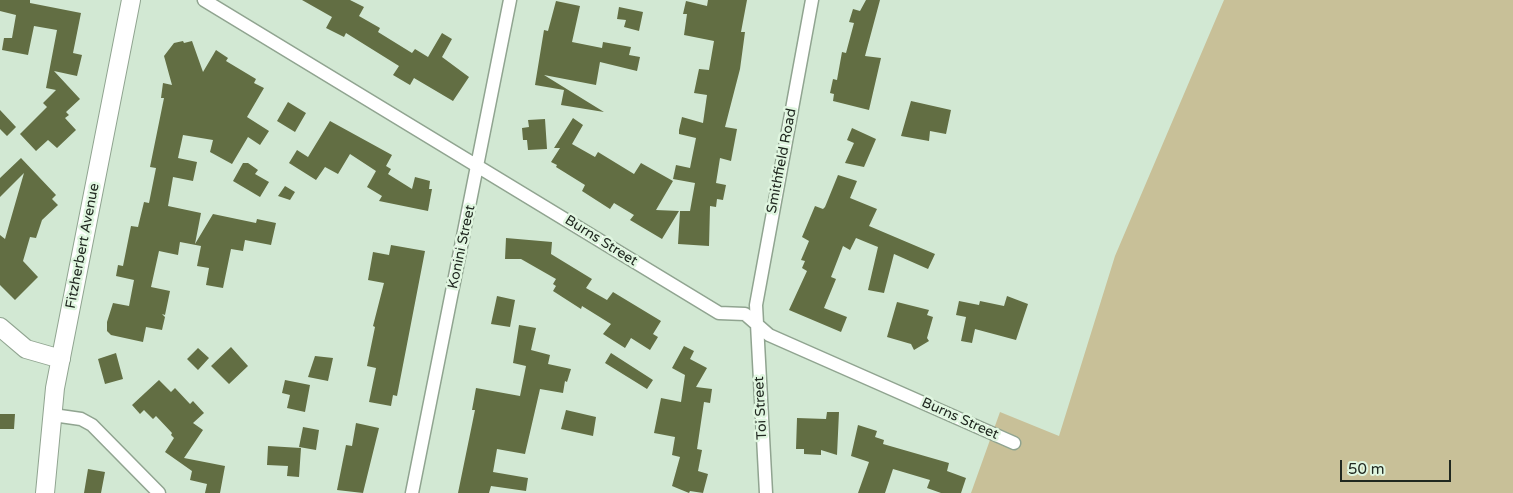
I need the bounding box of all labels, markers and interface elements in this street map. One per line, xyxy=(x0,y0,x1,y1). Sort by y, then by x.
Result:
street label: Smithfield Road xyxy=(764,107,800,215)
street label: Fitzherbert Avenue xyxy=(63,182,103,310)
street label: Konini Street xyxy=(445,203,479,291)
street label: Burns Street xyxy=(562,212,640,270)
street label: Toi Street xyxy=(751,376,771,440)
street label: Burns Street xyxy=(919,395,1001,443)
scale bar xyxy=(1343,450,1454,482)
text: 50 m xyxy=(1348,460,1385,478)

